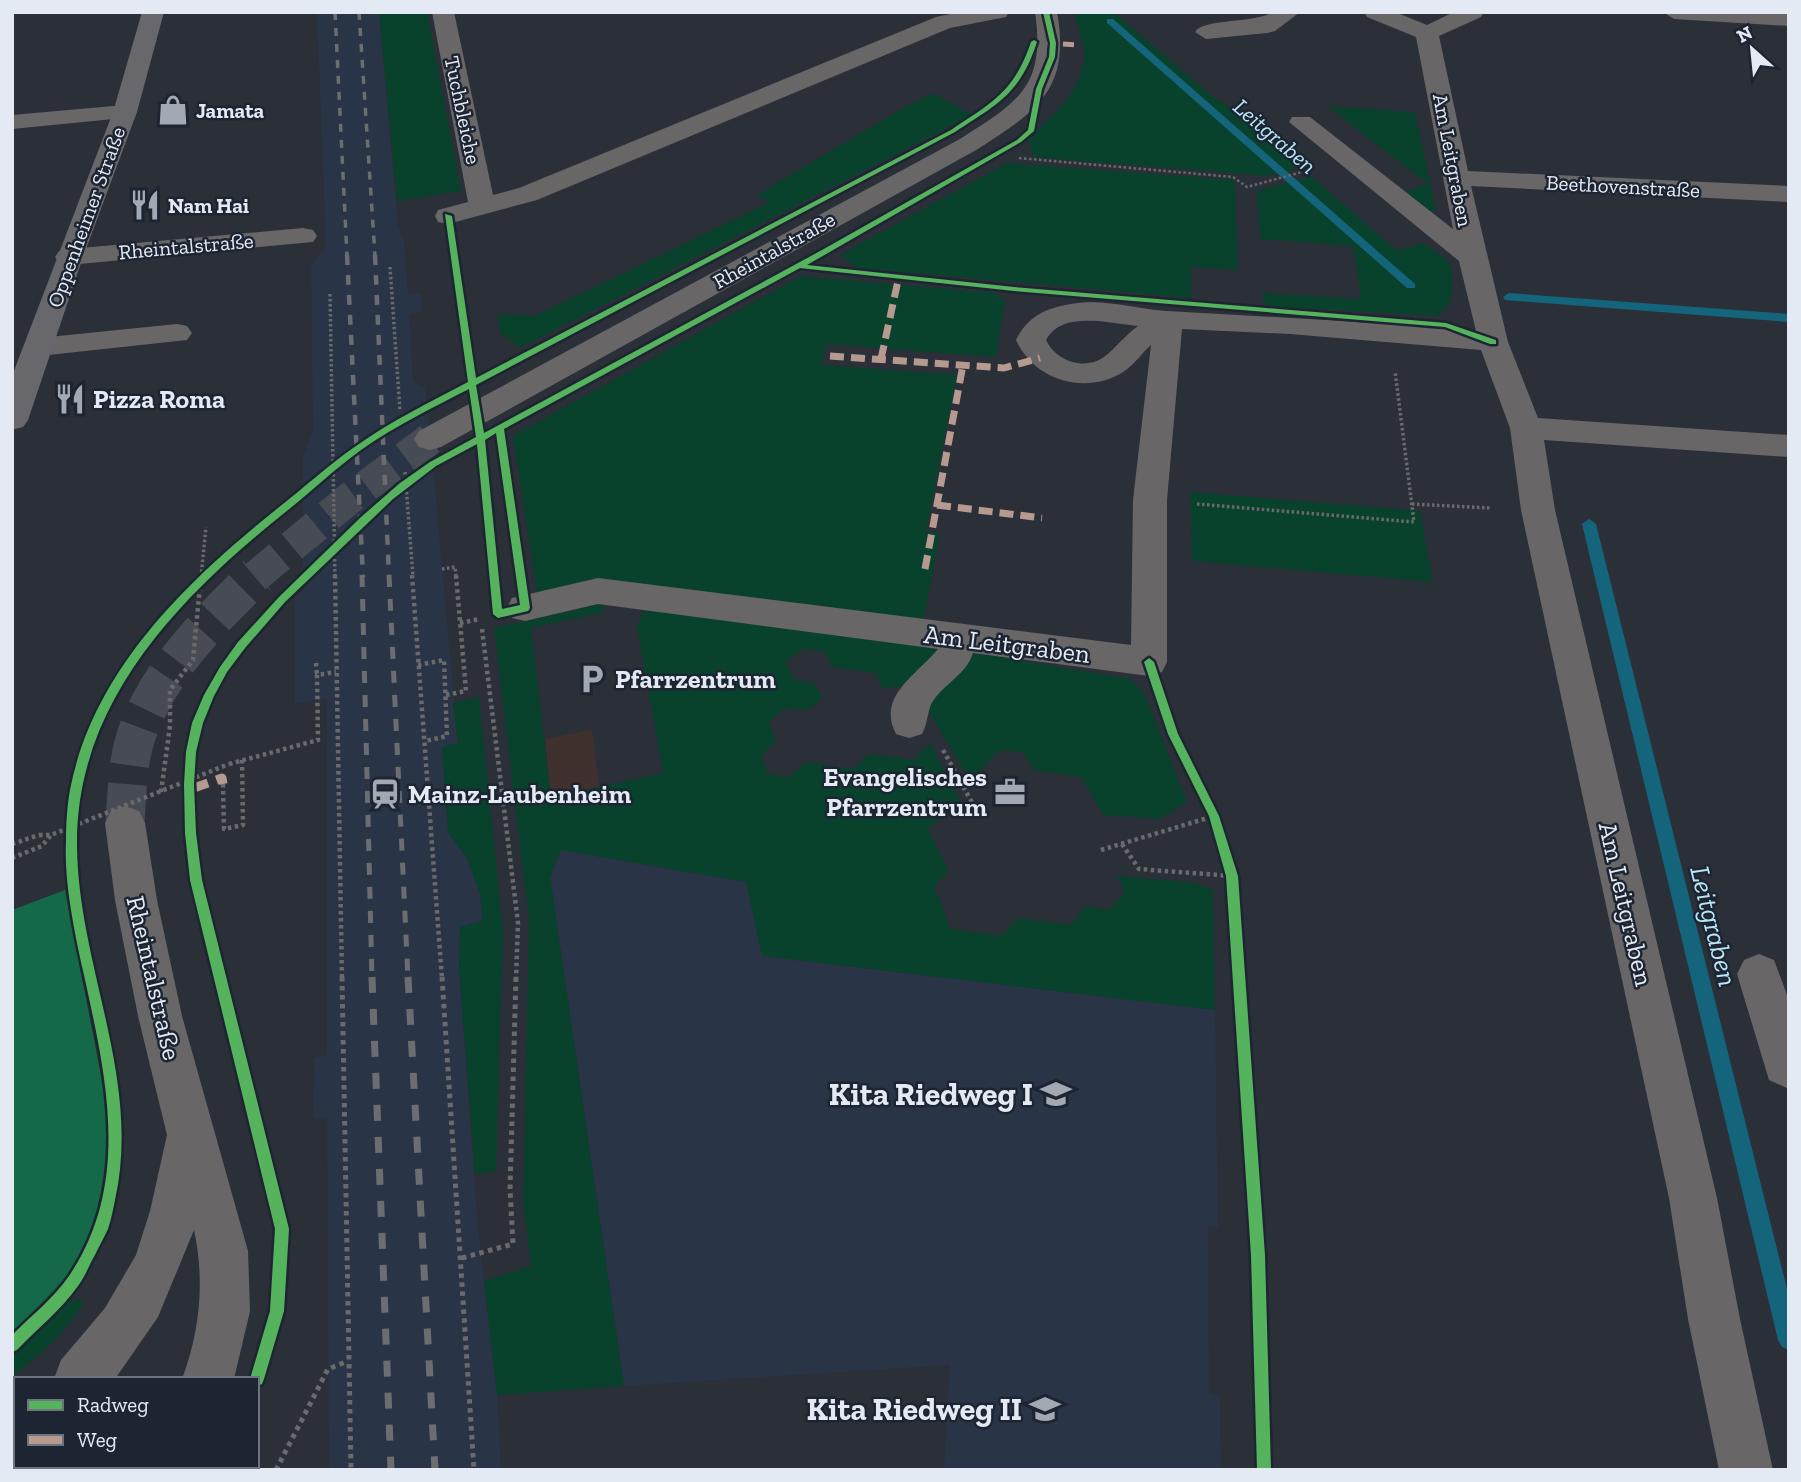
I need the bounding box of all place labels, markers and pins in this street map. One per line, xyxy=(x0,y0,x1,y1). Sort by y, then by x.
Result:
shop icon: Jamata xyxy=(156,93,190,127)
place label: Jamata xyxy=(196,98,265,123)
restaurant icon: Nam Hai xyxy=(128,188,162,222)
place label: Nam Hai xyxy=(168,193,249,218)
restaurant icon: Pizza Roma xyxy=(53,382,87,416)
place label: Pizza Roma xyxy=(93,383,225,415)
parking icon: Pfarrzentrum xyxy=(575,662,609,696)
place label: Pfarrzentrum xyxy=(615,663,776,695)
place label: Evangelisches Pfarrzentrum xyxy=(823,761,987,823)
office icon: Evangelisches Pfarrzentrum xyxy=(993,775,1027,809)
station icon: Mainz-Laubenheim xyxy=(368,777,402,811)
place label: Mainz-Laubenheim xyxy=(408,778,631,810)
place label: Kita Riedweg I xyxy=(829,1075,1033,1113)
school or university icon: Kita Riedweg I xyxy=(1039,1077,1073,1111)
place label: Kita Riedweg II xyxy=(807,1390,1022,1428)
school or university icon: Kita Riedweg II xyxy=(1028,1392,1062,1426)

